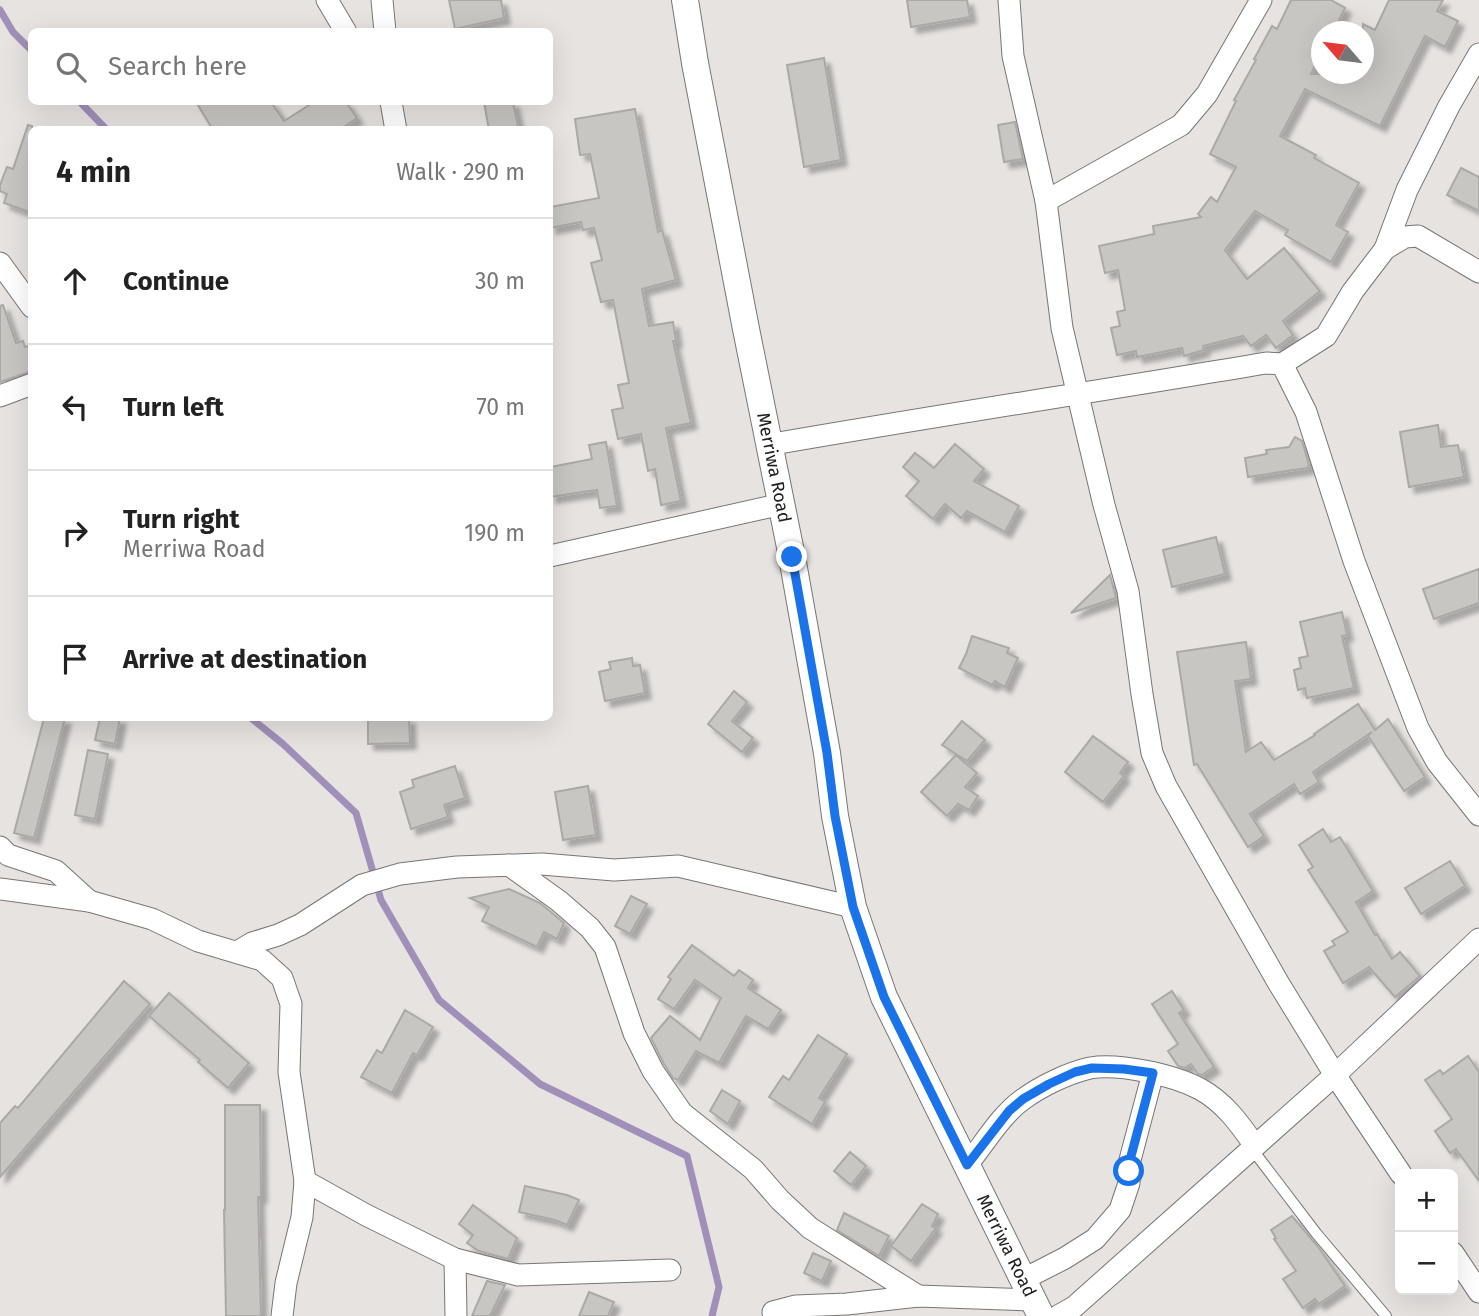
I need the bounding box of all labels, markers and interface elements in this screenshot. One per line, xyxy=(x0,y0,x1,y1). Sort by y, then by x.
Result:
north arrow xyxy=(1311,21,1374,84)
search box xyxy=(28,28,553,105)
icon: search xyxy=(52,48,90,86)
text: Search here xyxy=(108,51,247,82)
text: 4 min xyxy=(56,154,131,190)
text: Walk · 290 m xyxy=(396,158,525,186)
icon: ahead xyxy=(56,262,94,300)
text: Continue xyxy=(123,266,229,297)
text: 30 m xyxy=(475,267,525,295)
icon: left xyxy=(56,388,94,426)
text: Turn left xyxy=(123,392,224,423)
text: 70 m xyxy=(476,393,525,421)
street label: Merriwa Road xyxy=(752,411,796,524)
text: Turn right xyxy=(123,504,240,535)
icon: right xyxy=(56,514,94,552)
text: 190 m xyxy=(464,519,525,547)
text: Merriwa Road xyxy=(123,535,266,563)
route end xyxy=(776,541,807,572)
icon: arrive xyxy=(56,640,94,678)
text: Arrive at destination xyxy=(123,644,367,675)
route start xyxy=(1113,1155,1144,1186)
map controls xyxy=(1395,1169,1458,1295)
button: + xyxy=(1395,1169,1458,1232)
street label: Merriwa Road xyxy=(972,1191,1041,1301)
button: − xyxy=(1395,1232,1458,1295)

